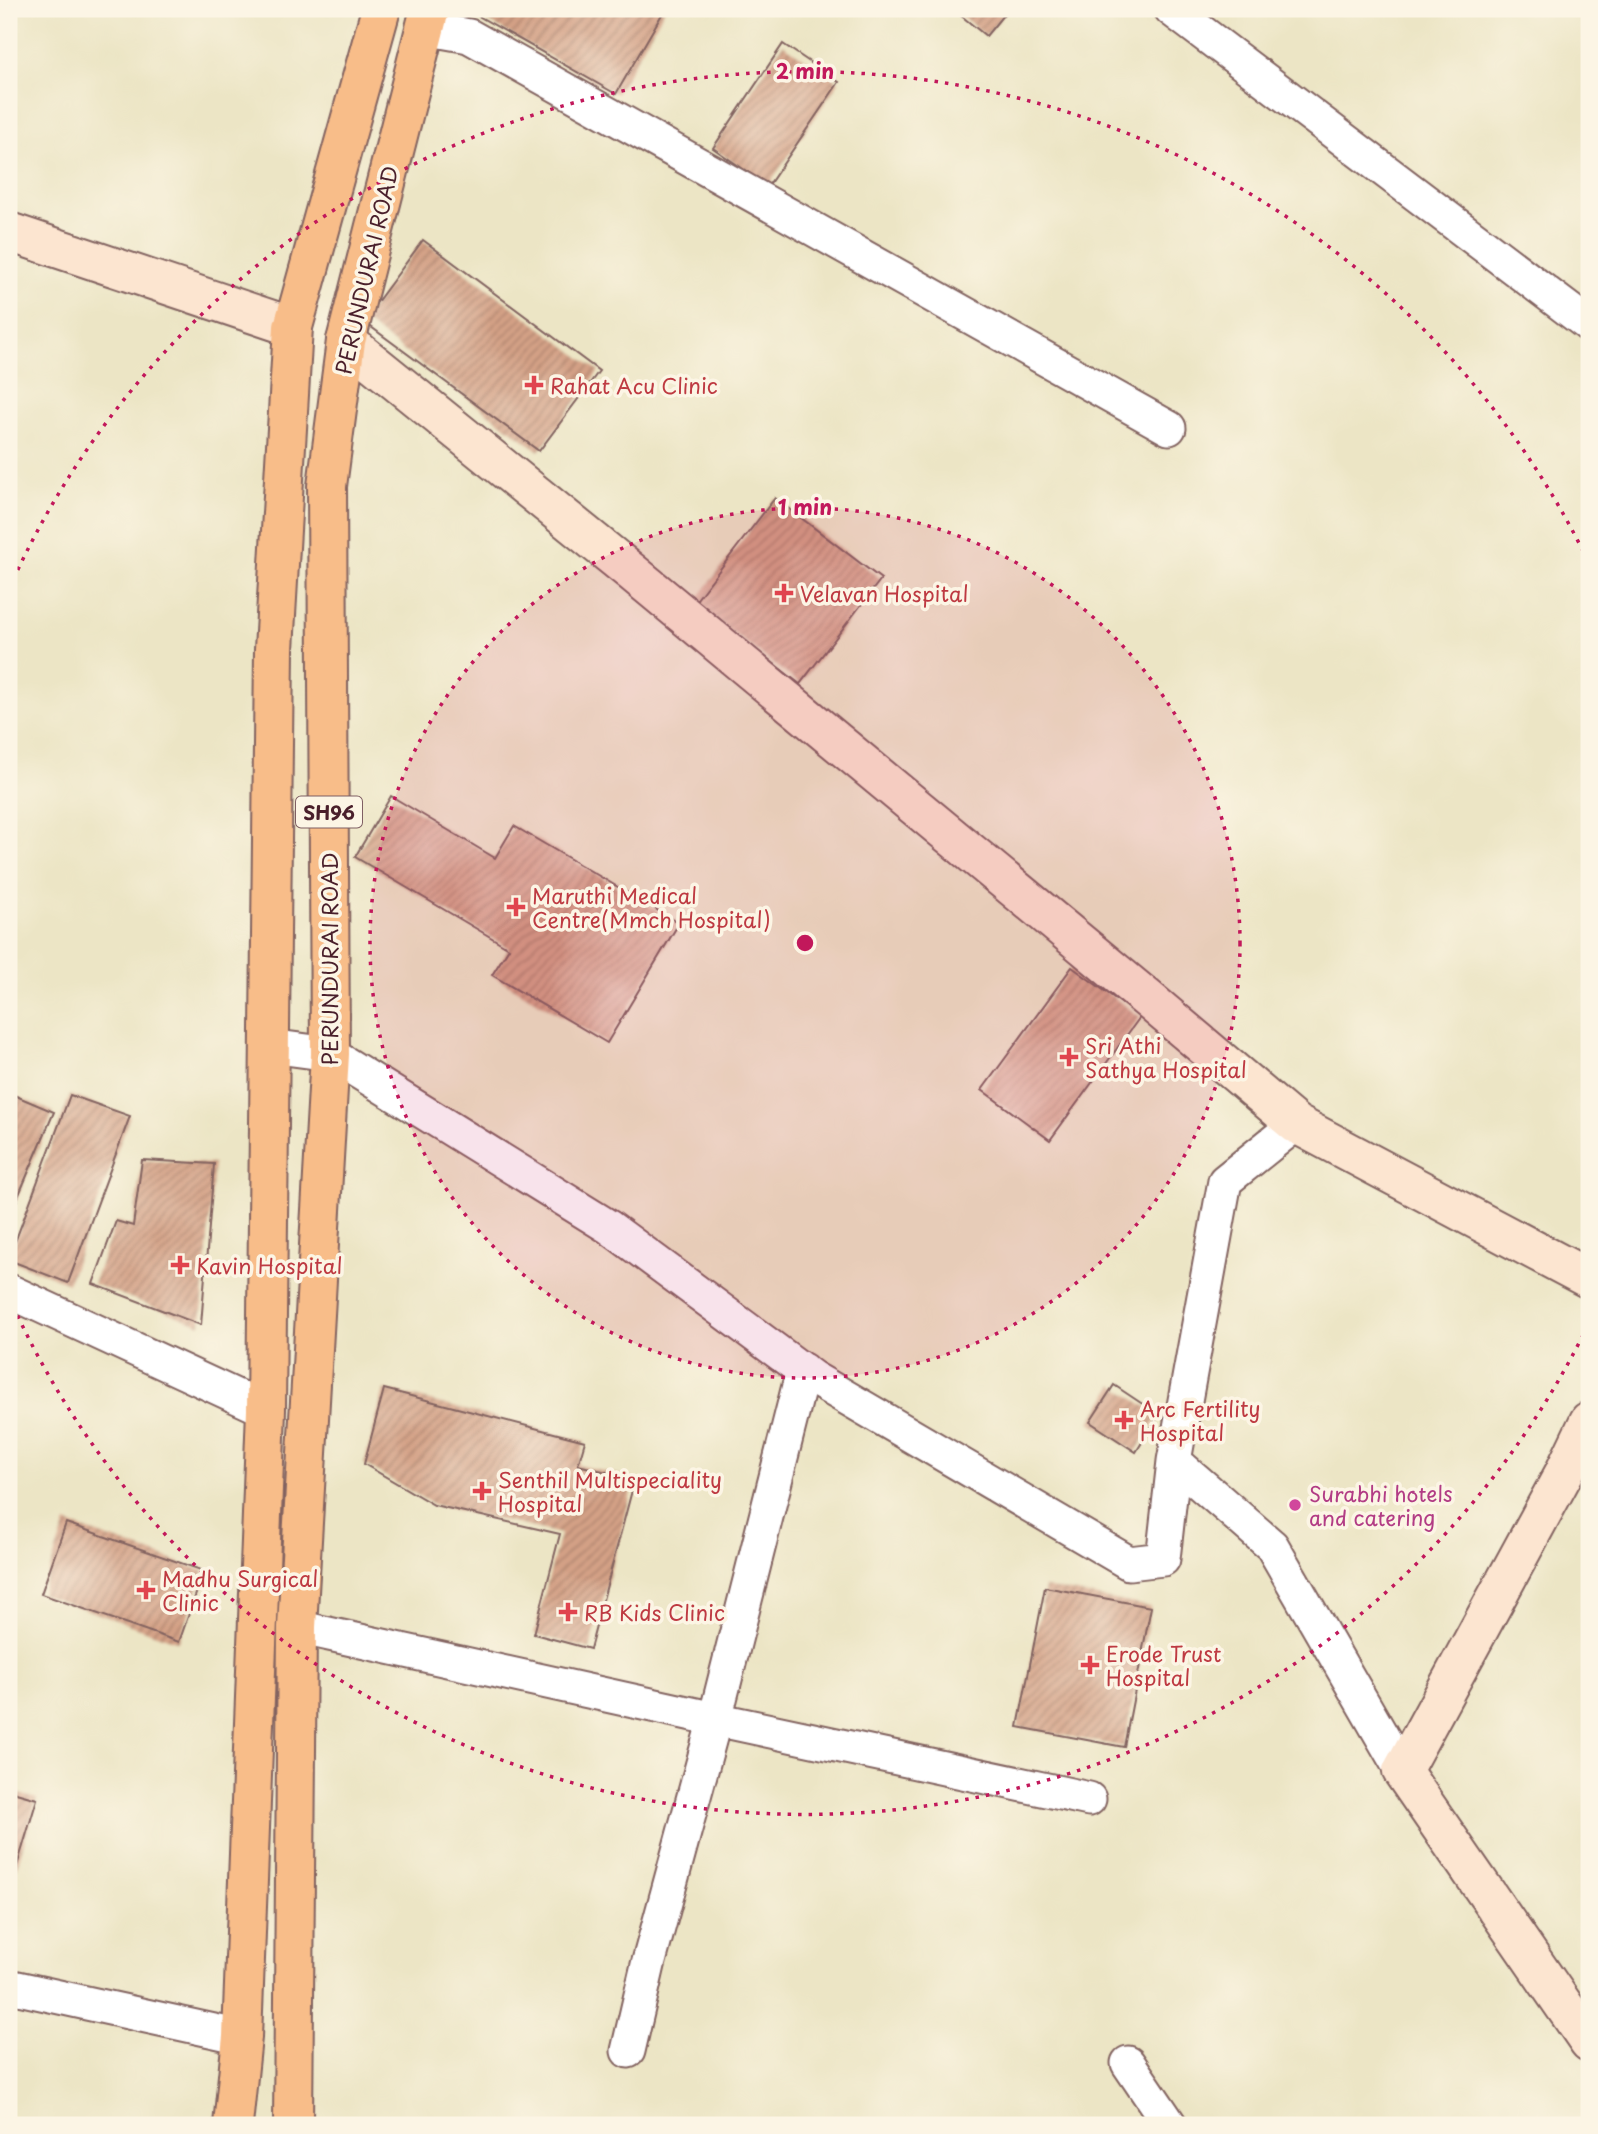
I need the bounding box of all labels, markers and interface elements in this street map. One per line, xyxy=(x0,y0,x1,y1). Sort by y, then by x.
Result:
text: 2 min xyxy=(776,54,834,86)
street label: PERUNDURAI ROAD xyxy=(326,163,406,377)
place label: Rahat Acu Clinic xyxy=(550,369,718,401)
marker: Rahat Acu Clinic xyxy=(524,375,544,395)
text: 1 min xyxy=(778,490,832,522)
place label: Velavan Hospital xyxy=(800,577,968,609)
marker: Velavan Hospital xyxy=(774,583,794,603)
road number: SH96 xyxy=(296,796,362,828)
street label: PERUNDURAI ROAD xyxy=(313,852,345,1066)
place label: Maruthi Medical Centre(Mmch Hospital) xyxy=(532,879,771,935)
marker: Maruthi Medical Centre(Mmch Hospital) xyxy=(506,897,526,917)
centre of rings xyxy=(793,931,817,955)
place label: Sri Athi Sathya Hospital xyxy=(1085,1029,1247,1085)
marker: Sri Athi Sathya Hospital xyxy=(1059,1047,1079,1067)
place label: Kavin Hospital xyxy=(196,1249,343,1281)
marker: Kavin Hospital xyxy=(170,1255,190,1275)
place label: Arc Fertility Hospital xyxy=(1140,1392,1261,1448)
marker: Arc Fertility Hospital xyxy=(1114,1410,1134,1430)
place label: Senthil Multispeciality Hospital xyxy=(498,1463,722,1519)
place label: Surabhi hotels and catering xyxy=(1309,1477,1453,1533)
marker: Senthil Multispeciality Hospital xyxy=(472,1481,492,1501)
marker: Surabhi hotels and catering xyxy=(1287,1497,1303,1513)
place label: Madhu Surgical Clinic xyxy=(162,1562,318,1618)
marker: Madhu Surgical Clinic xyxy=(136,1580,156,1600)
place label: RB Kids Clinic xyxy=(584,1596,725,1628)
marker: RB Kids Clinic xyxy=(558,1602,578,1622)
place label: Erode Trust Hospital xyxy=(1106,1637,1221,1693)
marker: Erode Trust Hospital xyxy=(1080,1655,1100,1675)

